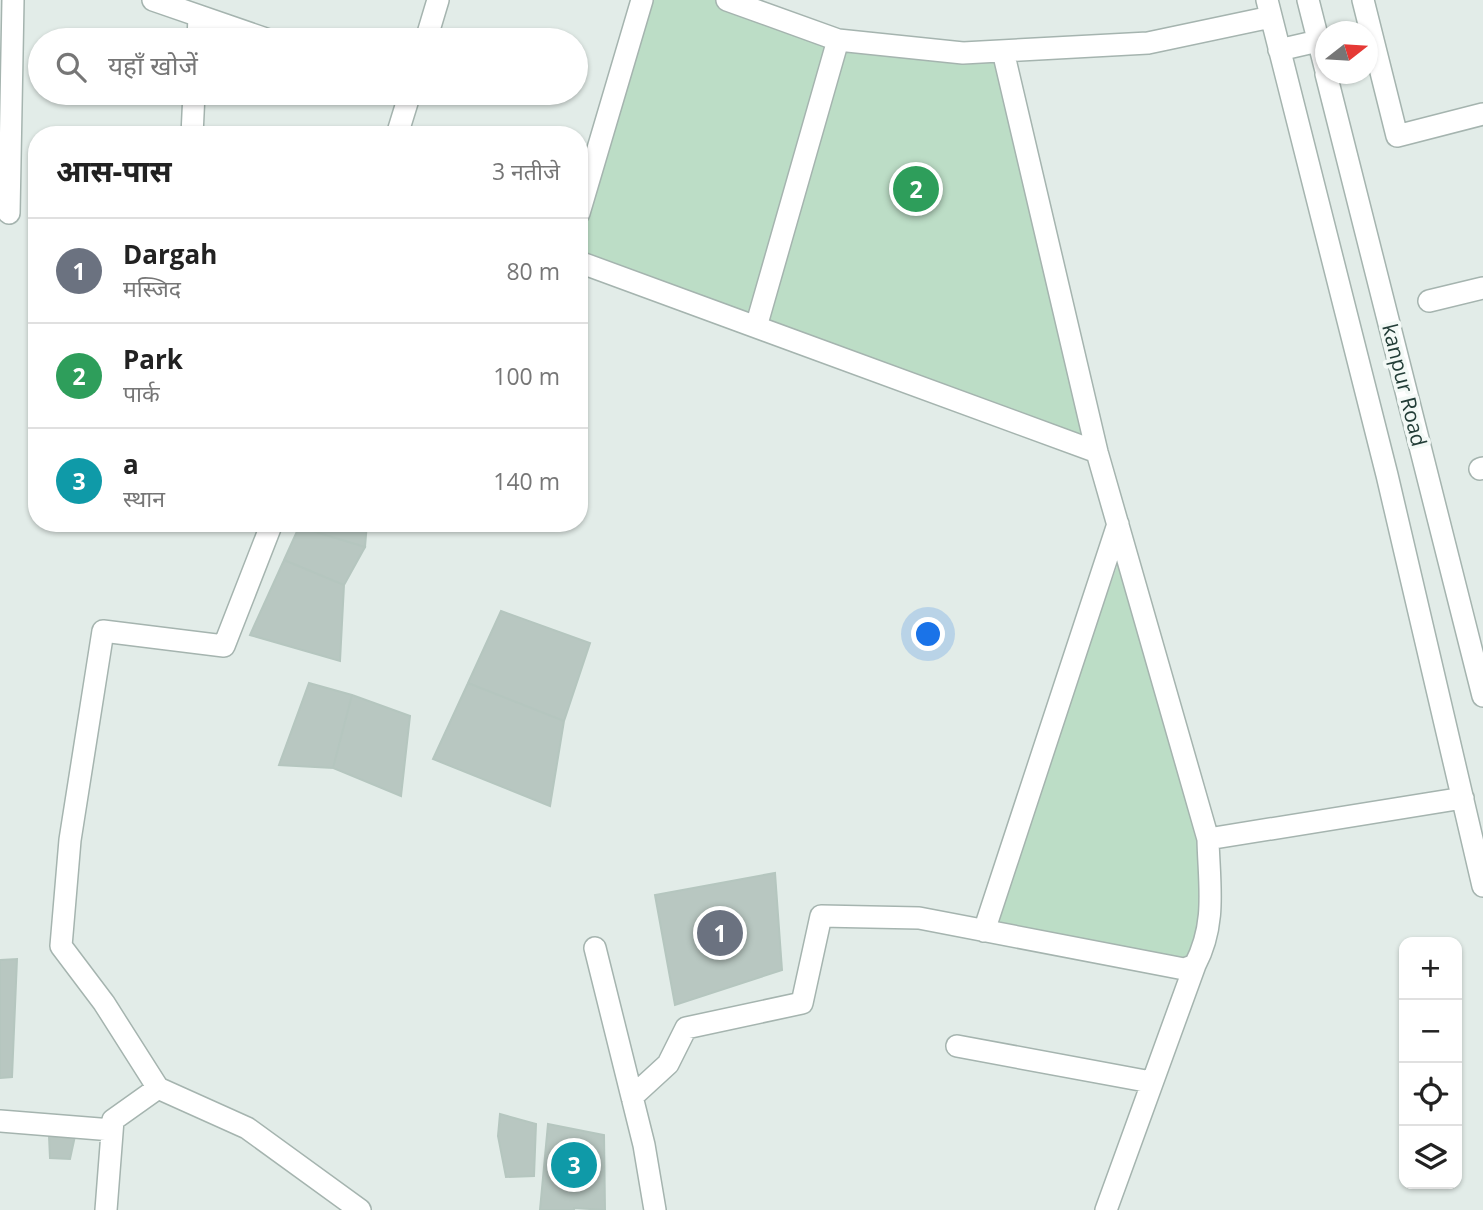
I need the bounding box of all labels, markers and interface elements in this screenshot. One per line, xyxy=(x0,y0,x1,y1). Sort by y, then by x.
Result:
north arrow xyxy=(1315,21,1378,84)
search box xyxy=(28,28,588,105)
text: यहाँ खोजें xyxy=(108,47,198,83)
icon: search xyxy=(52,48,90,86)
text: आस-पास xyxy=(56,150,172,191)
text: 3 नतीजे xyxy=(492,155,560,187)
pin: 2 xyxy=(893,163,939,215)
text: Dargah xyxy=(123,236,217,272)
text: 1 xyxy=(72,255,86,287)
text: 80 m xyxy=(506,255,560,287)
text: मस्जिद xyxy=(123,272,181,304)
street label: kanpur Road xyxy=(1376,321,1434,449)
text: Park xyxy=(123,341,183,377)
text: 2 xyxy=(72,360,86,392)
text: 100 m xyxy=(493,360,560,392)
text: पार्क xyxy=(123,377,160,409)
text: a xyxy=(123,446,139,482)
text: 3 xyxy=(72,465,86,497)
text: 140 m xyxy=(493,465,560,497)
text: स्थान xyxy=(123,482,165,514)
your location xyxy=(911,617,945,651)
pin: 1 xyxy=(697,907,743,959)
map controls xyxy=(1399,937,1462,1189)
button: + xyxy=(1399,937,1462,1000)
button: − xyxy=(1399,1000,1462,1063)
button: locate xyxy=(1399,1063,1462,1126)
button: layers xyxy=(1399,1126,1462,1189)
pin: 3 xyxy=(551,1139,597,1191)

